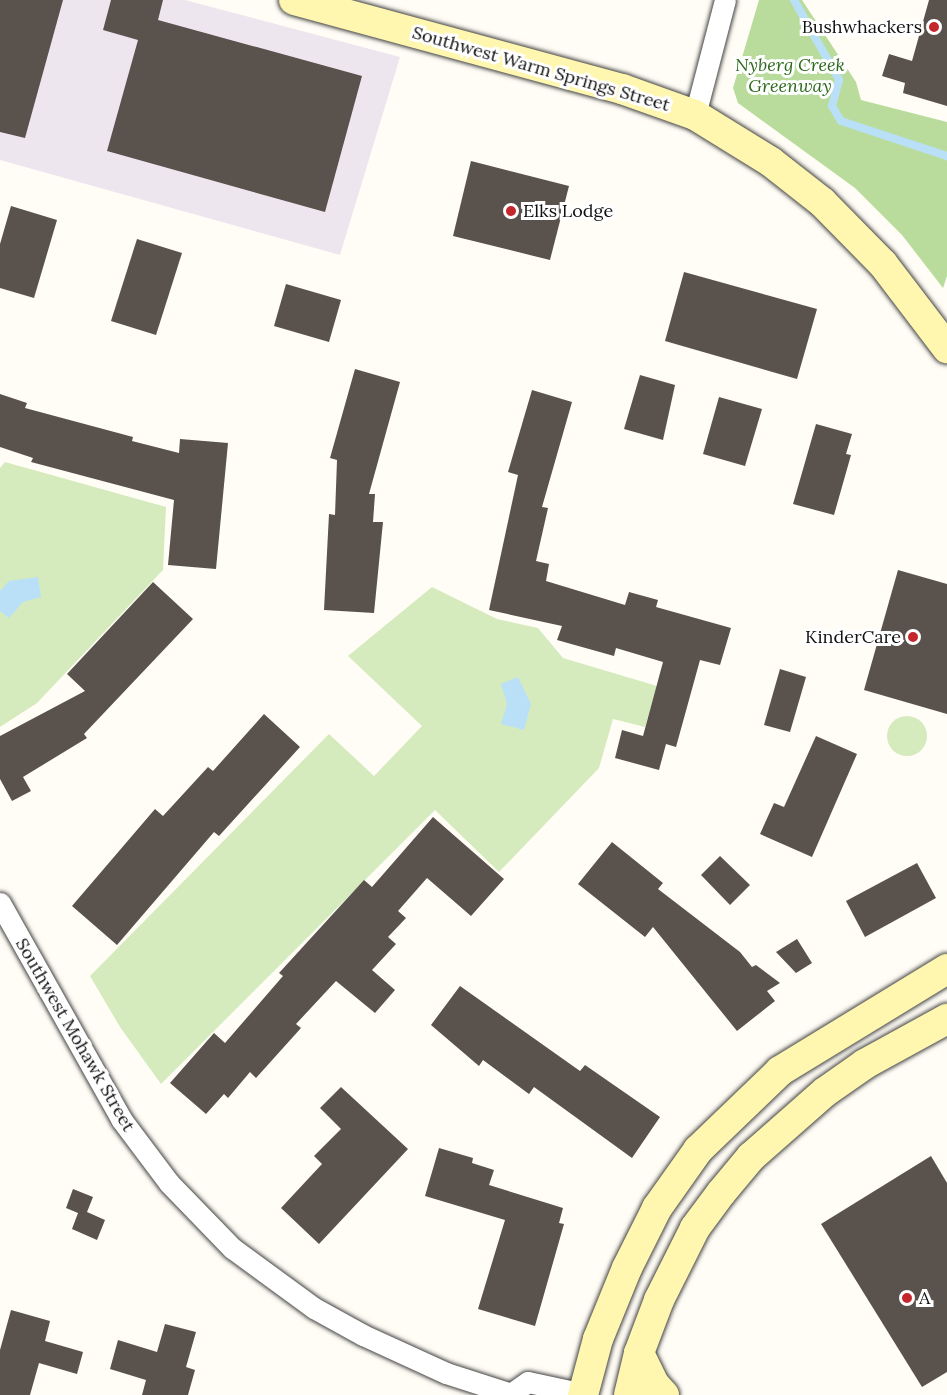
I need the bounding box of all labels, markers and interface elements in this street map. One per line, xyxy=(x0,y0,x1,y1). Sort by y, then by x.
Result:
place label: Bushwhackers xyxy=(802,16,922,38)
marker: Bushwhackers xyxy=(927,20,941,34)
street label: Southwest Warm Springs Street xyxy=(410,22,672,116)
park label: Nyberg Creek Greenway xyxy=(735,55,845,98)
place label: Elks Lodge xyxy=(523,200,613,222)
marker: Elks Lodge xyxy=(504,204,518,218)
place label: KinderCare xyxy=(805,626,901,648)
marker: KinderCare xyxy=(906,630,920,644)
street label: Southwest Mohawk Street xyxy=(11,934,139,1136)
place label: A xyxy=(919,1287,930,1309)
marker: A xyxy=(900,1291,914,1305)

